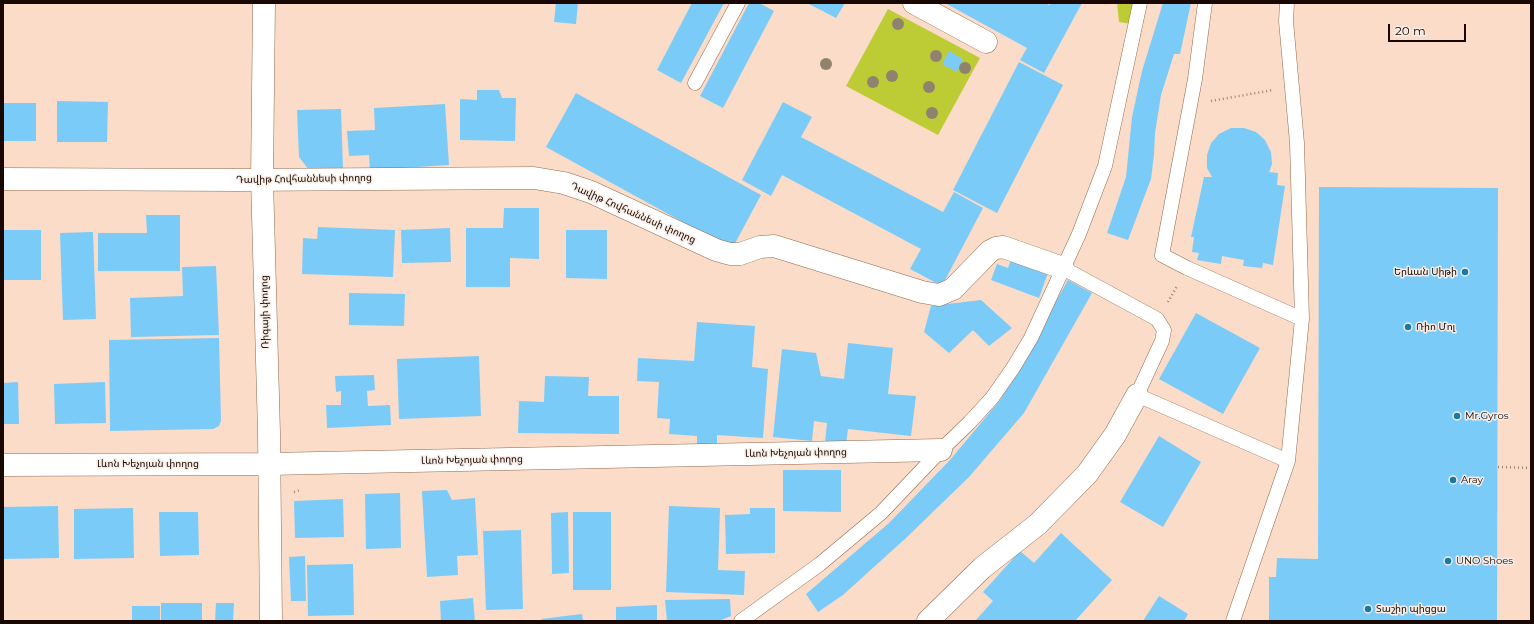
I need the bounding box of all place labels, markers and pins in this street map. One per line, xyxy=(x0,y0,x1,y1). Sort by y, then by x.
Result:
place label: Երևան Սիթի xyxy=(1394,266,1457,278)
marker: Երևան Սիթի xyxy=(1460,267,1470,277)
place label: Ռիո Մոլ xyxy=(1416,321,1455,333)
marker: Ռիո Մոլ xyxy=(1403,322,1413,332)
place label: Mr.Gyros xyxy=(1465,410,1509,422)
marker: Mr.Gyros xyxy=(1452,411,1462,421)
place label: Aray xyxy=(1461,474,1483,486)
marker: Aray xyxy=(1448,475,1458,485)
place label: UNO Shoes xyxy=(1456,555,1513,567)
marker: UNO Shoes xyxy=(1443,556,1453,566)
place label: Տաշիր պիցցա xyxy=(1376,603,1446,615)
marker: Տաշիր պիցցա xyxy=(1363,604,1373,614)

